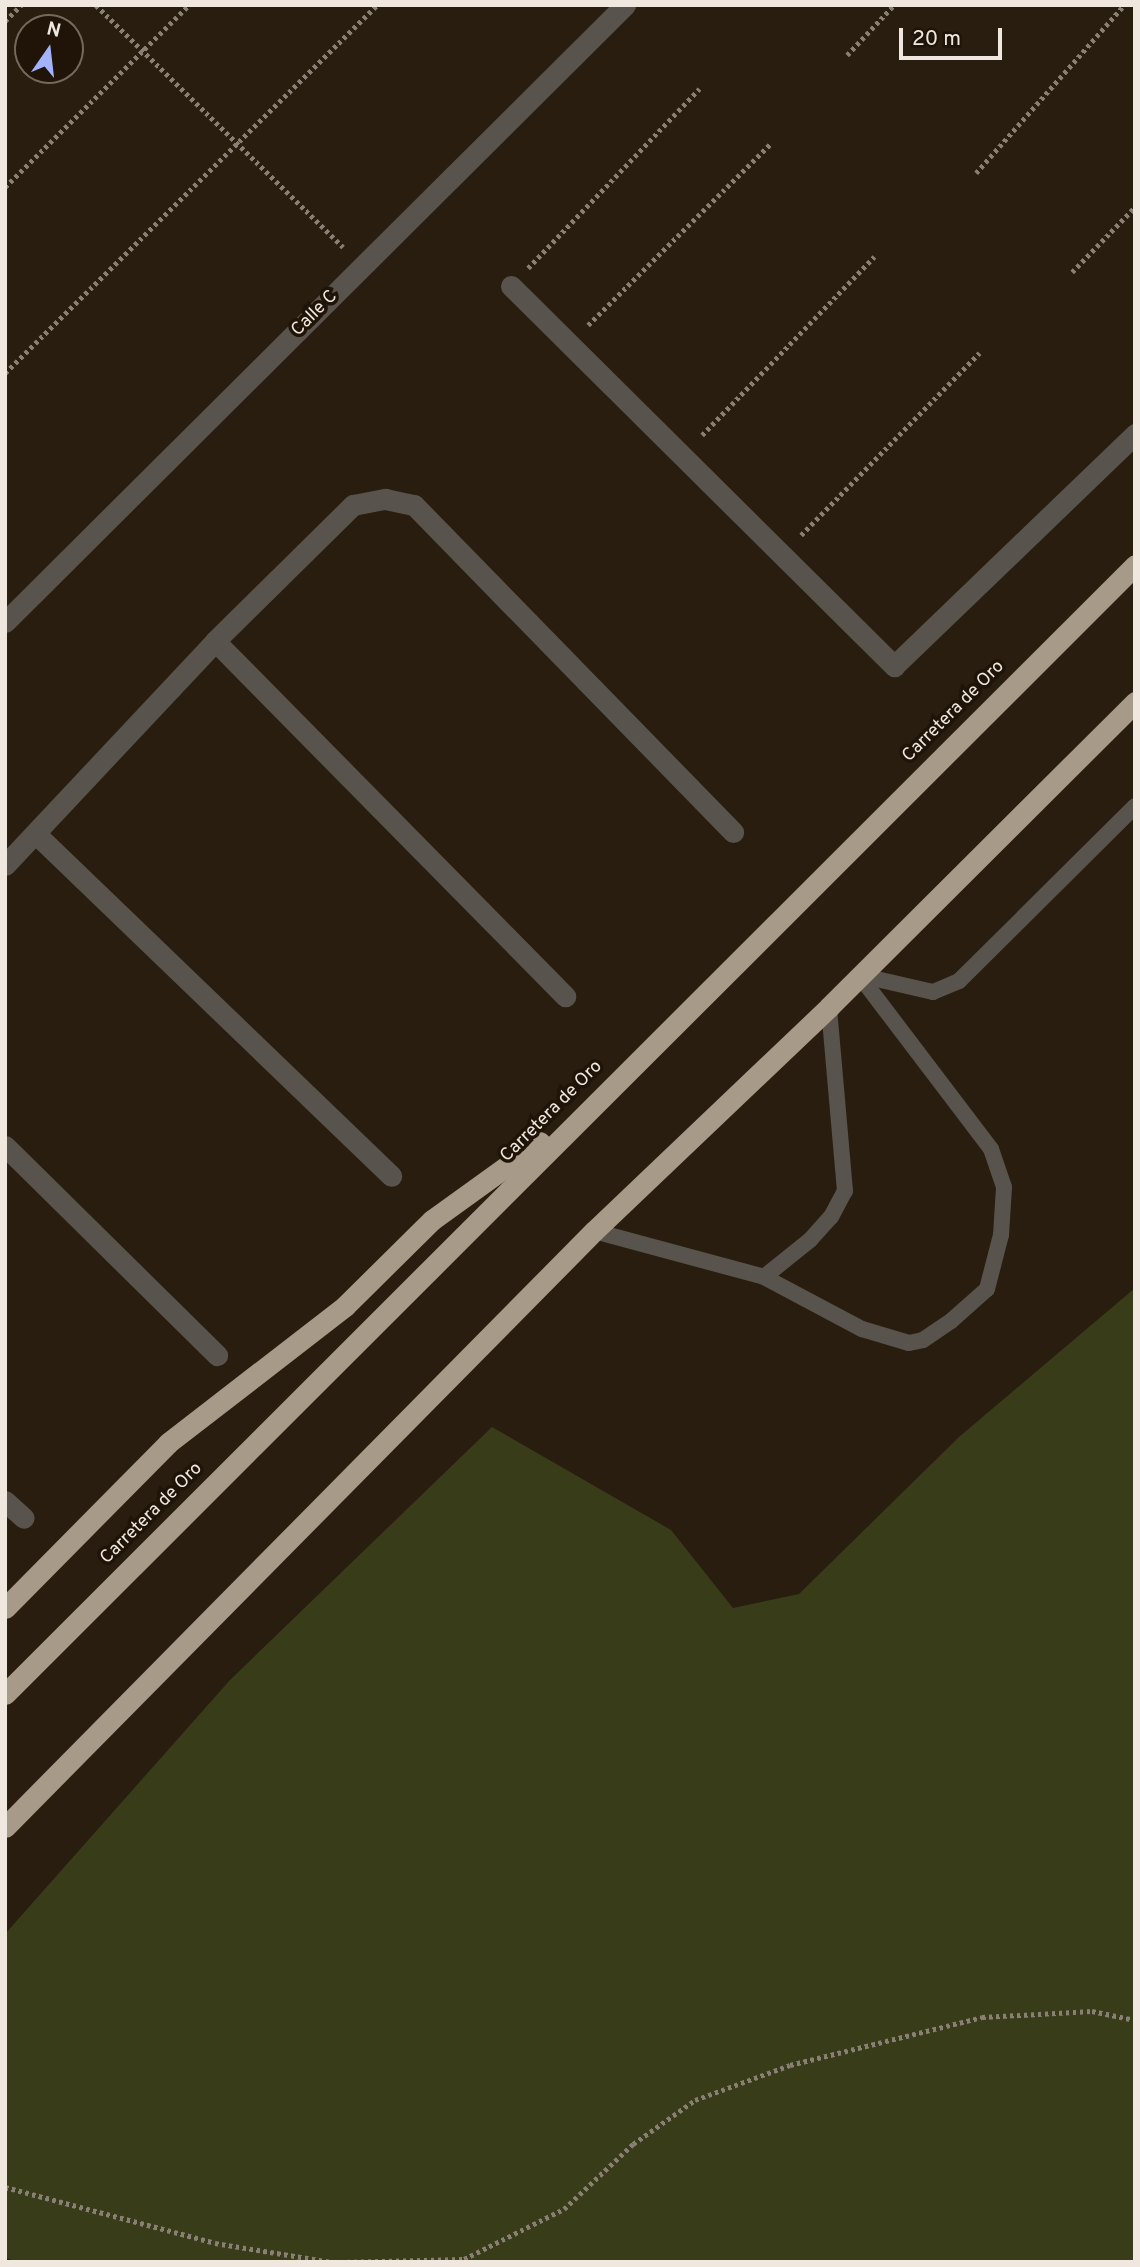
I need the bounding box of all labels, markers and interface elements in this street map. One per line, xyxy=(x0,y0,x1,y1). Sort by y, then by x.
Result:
north arrow xyxy=(14,14,84,84)
scale bar xyxy=(902,14,1005,58)
text: N xyxy=(44,17,63,44)
text: 20 m xyxy=(912,26,961,53)
street label: Calle C xyxy=(288,287,342,341)
street label: Carretera de Oro xyxy=(899,657,1009,767)
street label: Carretera de Oro xyxy=(497,1057,607,1167)
street label: Carretera de Oro xyxy=(97,1459,207,1569)

